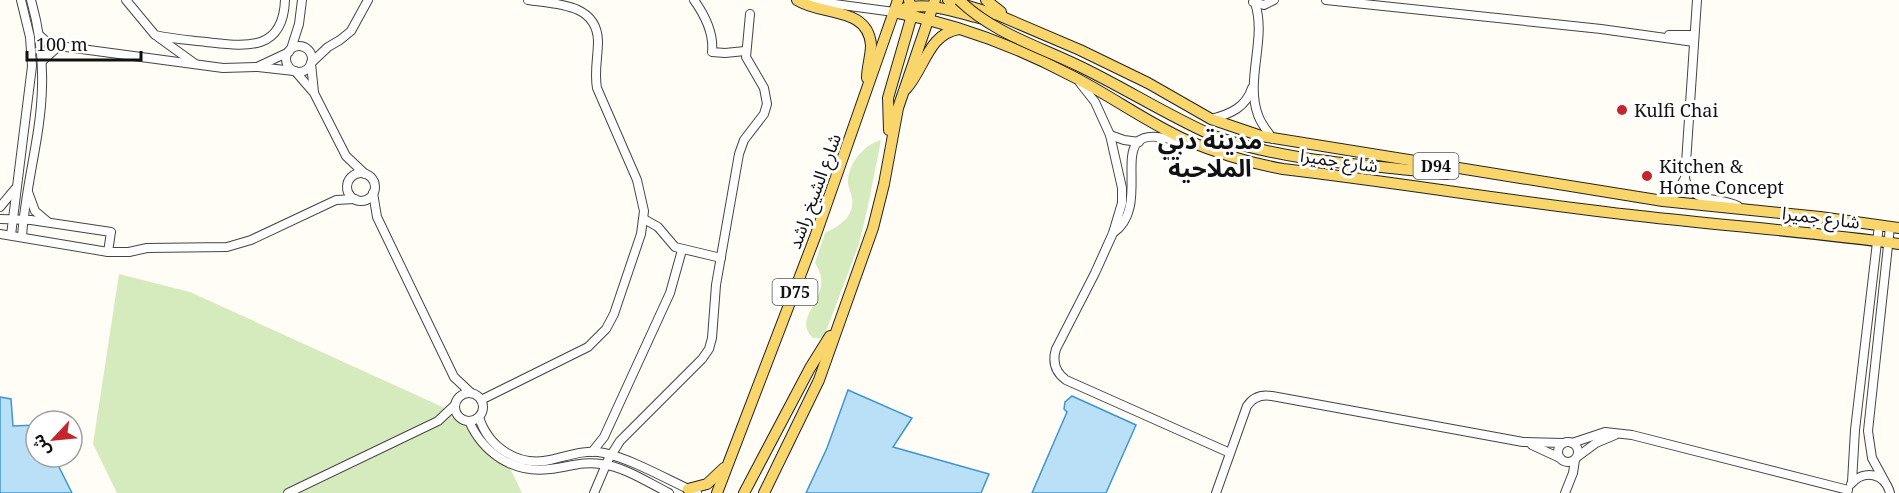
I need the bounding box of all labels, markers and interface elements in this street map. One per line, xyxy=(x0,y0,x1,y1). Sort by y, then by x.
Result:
scale bar xyxy=(27,24,141,62)
text: 100 m xyxy=(36,32,88,56)
place label: Kulfi Chai xyxy=(1634,98,1718,122)
marker: Kulfi Chai xyxy=(1615,103,1629,117)
district label: مدينة دبي الملاحية xyxy=(1158,123,1262,184)
street label: شارع الشيخ راشد xyxy=(782,130,849,253)
street label: شارع جميرا xyxy=(1298,143,1380,180)
road number: D94 xyxy=(1414,153,1458,179)
place label: Kitchen & Home Concept xyxy=(1659,154,1784,199)
marker: Kitchen & Home Concept xyxy=(1640,169,1654,183)
street label: شارع جميرا xyxy=(1780,200,1861,237)
road number: D75 xyxy=(772,279,818,305)
north arrow xyxy=(24,409,84,469)
text: ش xyxy=(26,431,55,460)

